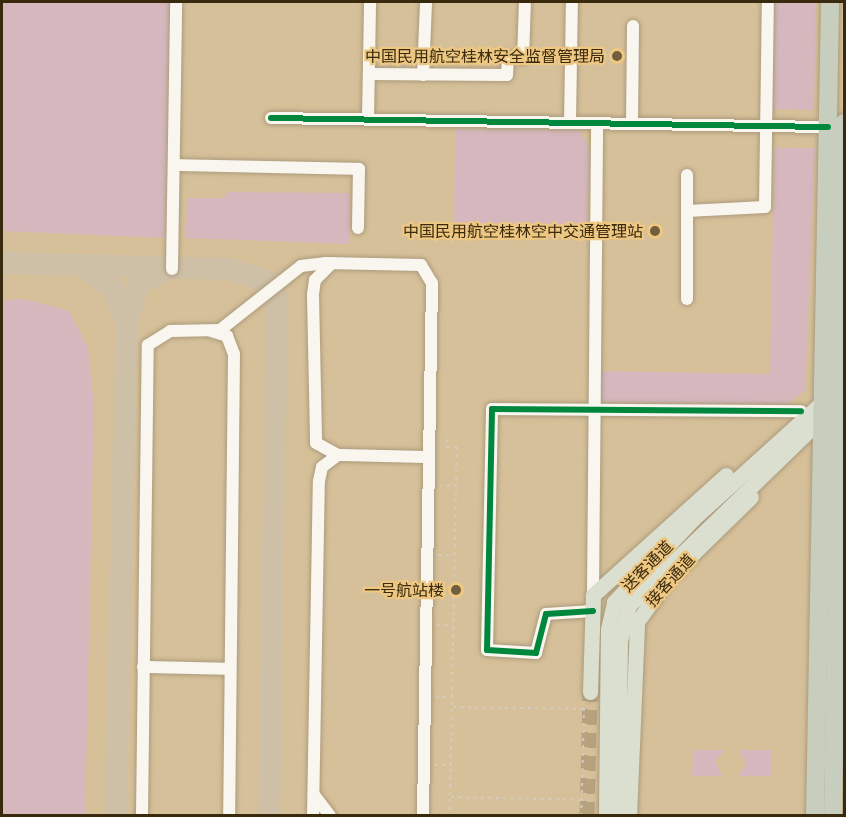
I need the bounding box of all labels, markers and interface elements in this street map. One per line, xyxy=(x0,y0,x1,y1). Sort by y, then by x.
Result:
place label: 中国民用航空桂林安全监督管理局 xyxy=(365,46,605,66)
marker: 中国民用航空桂林安全监督管理局 xyxy=(610,49,624,63)
place label: 中国民用航空桂林空中交通管理站 xyxy=(403,221,643,241)
marker: 中国民用航空桂林空中交通管理站 xyxy=(648,224,662,238)
street label: 送客通道 xyxy=(618,537,676,595)
street label: 接客通道 xyxy=(641,550,699,610)
place label: 一号航站楼 xyxy=(364,580,444,600)
marker: 一号航站楼 xyxy=(449,583,463,597)

